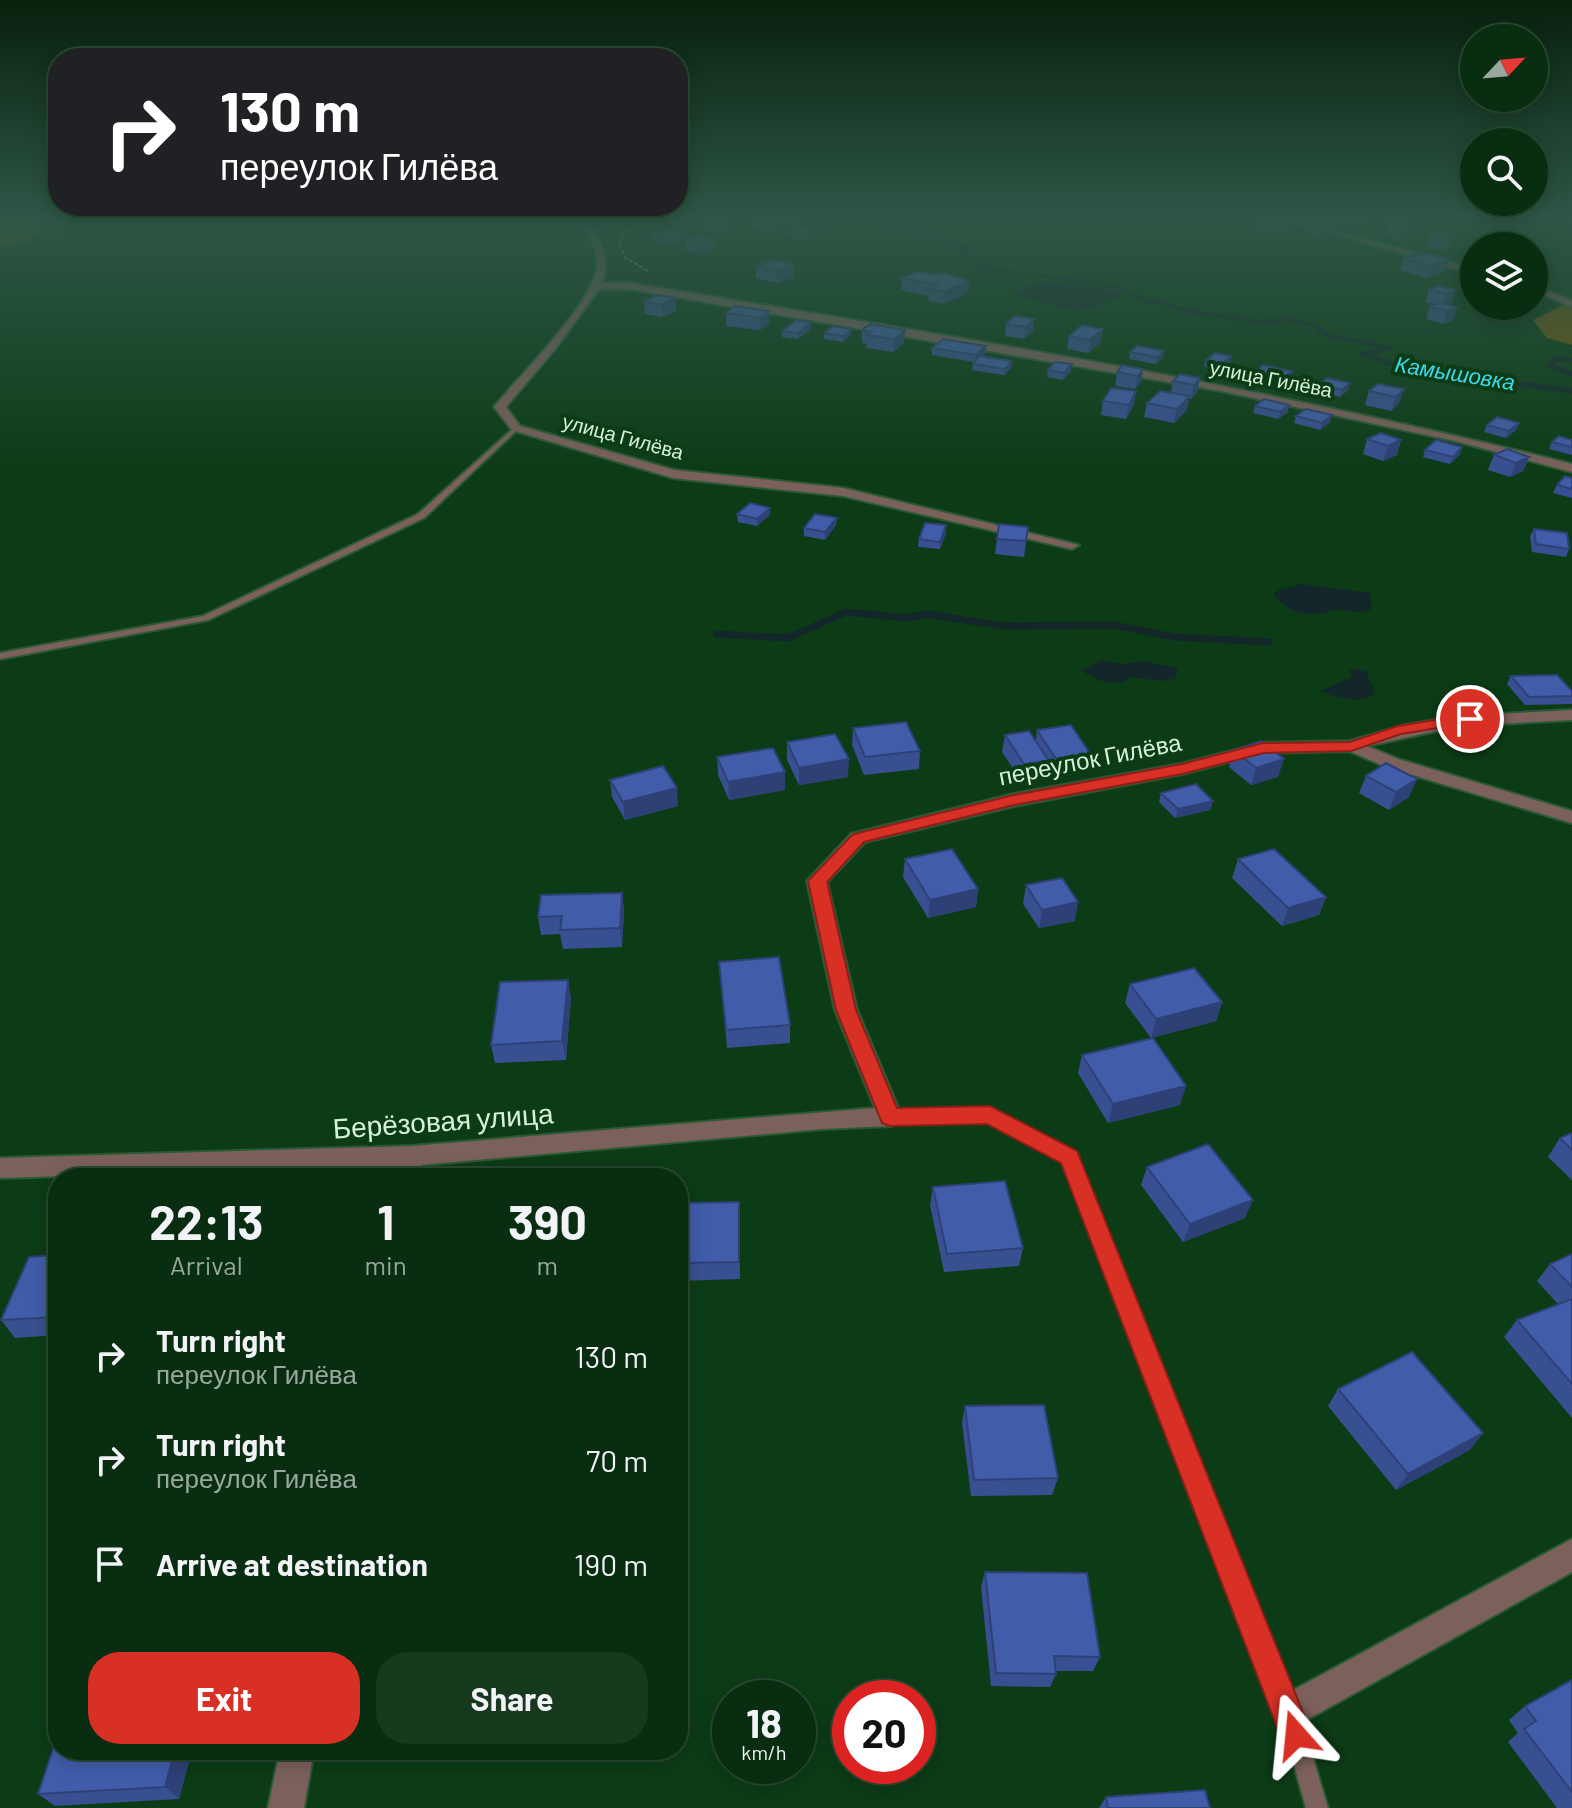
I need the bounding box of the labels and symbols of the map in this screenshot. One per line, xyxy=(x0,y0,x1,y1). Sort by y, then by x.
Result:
north arrow xyxy=(1460,24,1548,112)
water label: Камышовка xyxy=(1393,350,1517,394)
street label: улица Гилёва xyxy=(1208,354,1335,402)
street label: улица Гилёва xyxy=(560,408,687,464)
pin xyxy=(1436,685,1504,753)
street label: переулок Гилёва xyxy=(996,726,1184,790)
street label: Берёзовая улица xyxy=(331,1095,555,1145)
speed limit sign: 20 xyxy=(832,1680,936,1784)
position arrow xyxy=(1254,1693,1338,1777)

